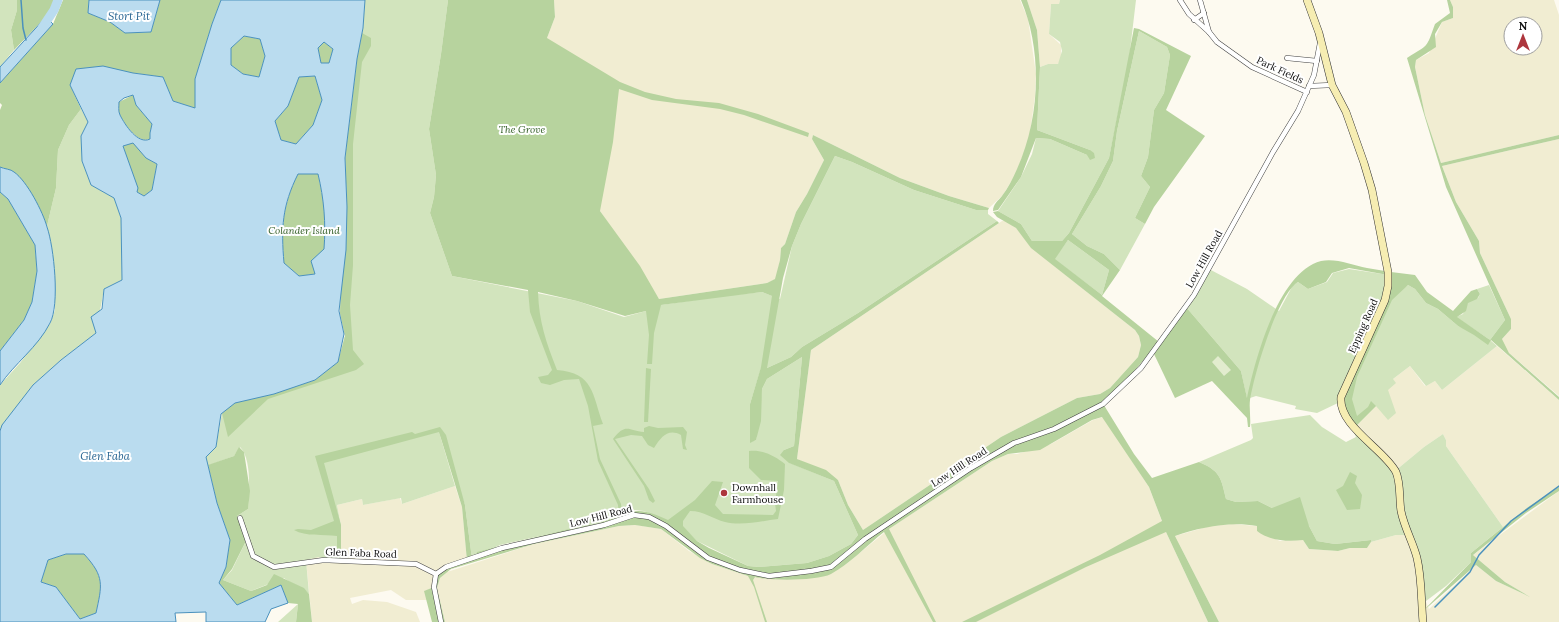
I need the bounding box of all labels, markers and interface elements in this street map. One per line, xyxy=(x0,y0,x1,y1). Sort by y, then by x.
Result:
water label: Stort Pit xyxy=(108,9,150,23)
north arrow xyxy=(1503,16,1543,56)
text: N xyxy=(1519,19,1528,33)
street label: Park Fields xyxy=(1254,53,1306,87)
park label: The Grove xyxy=(499,123,546,136)
park label: Colander Island xyxy=(268,224,340,237)
street label: Low Hill Road xyxy=(1183,228,1225,290)
street label: Epping Road xyxy=(1345,297,1381,355)
street label: Low Hill Road xyxy=(929,444,989,490)
water label: Glen Faba xyxy=(80,449,131,463)
place label: Downhall Farmhouse xyxy=(732,481,784,506)
marker: Downhall Farmhouse xyxy=(719,488,729,498)
street label: Low Hill Road xyxy=(568,502,634,530)
street label: Glen Faba Road xyxy=(325,545,397,561)

